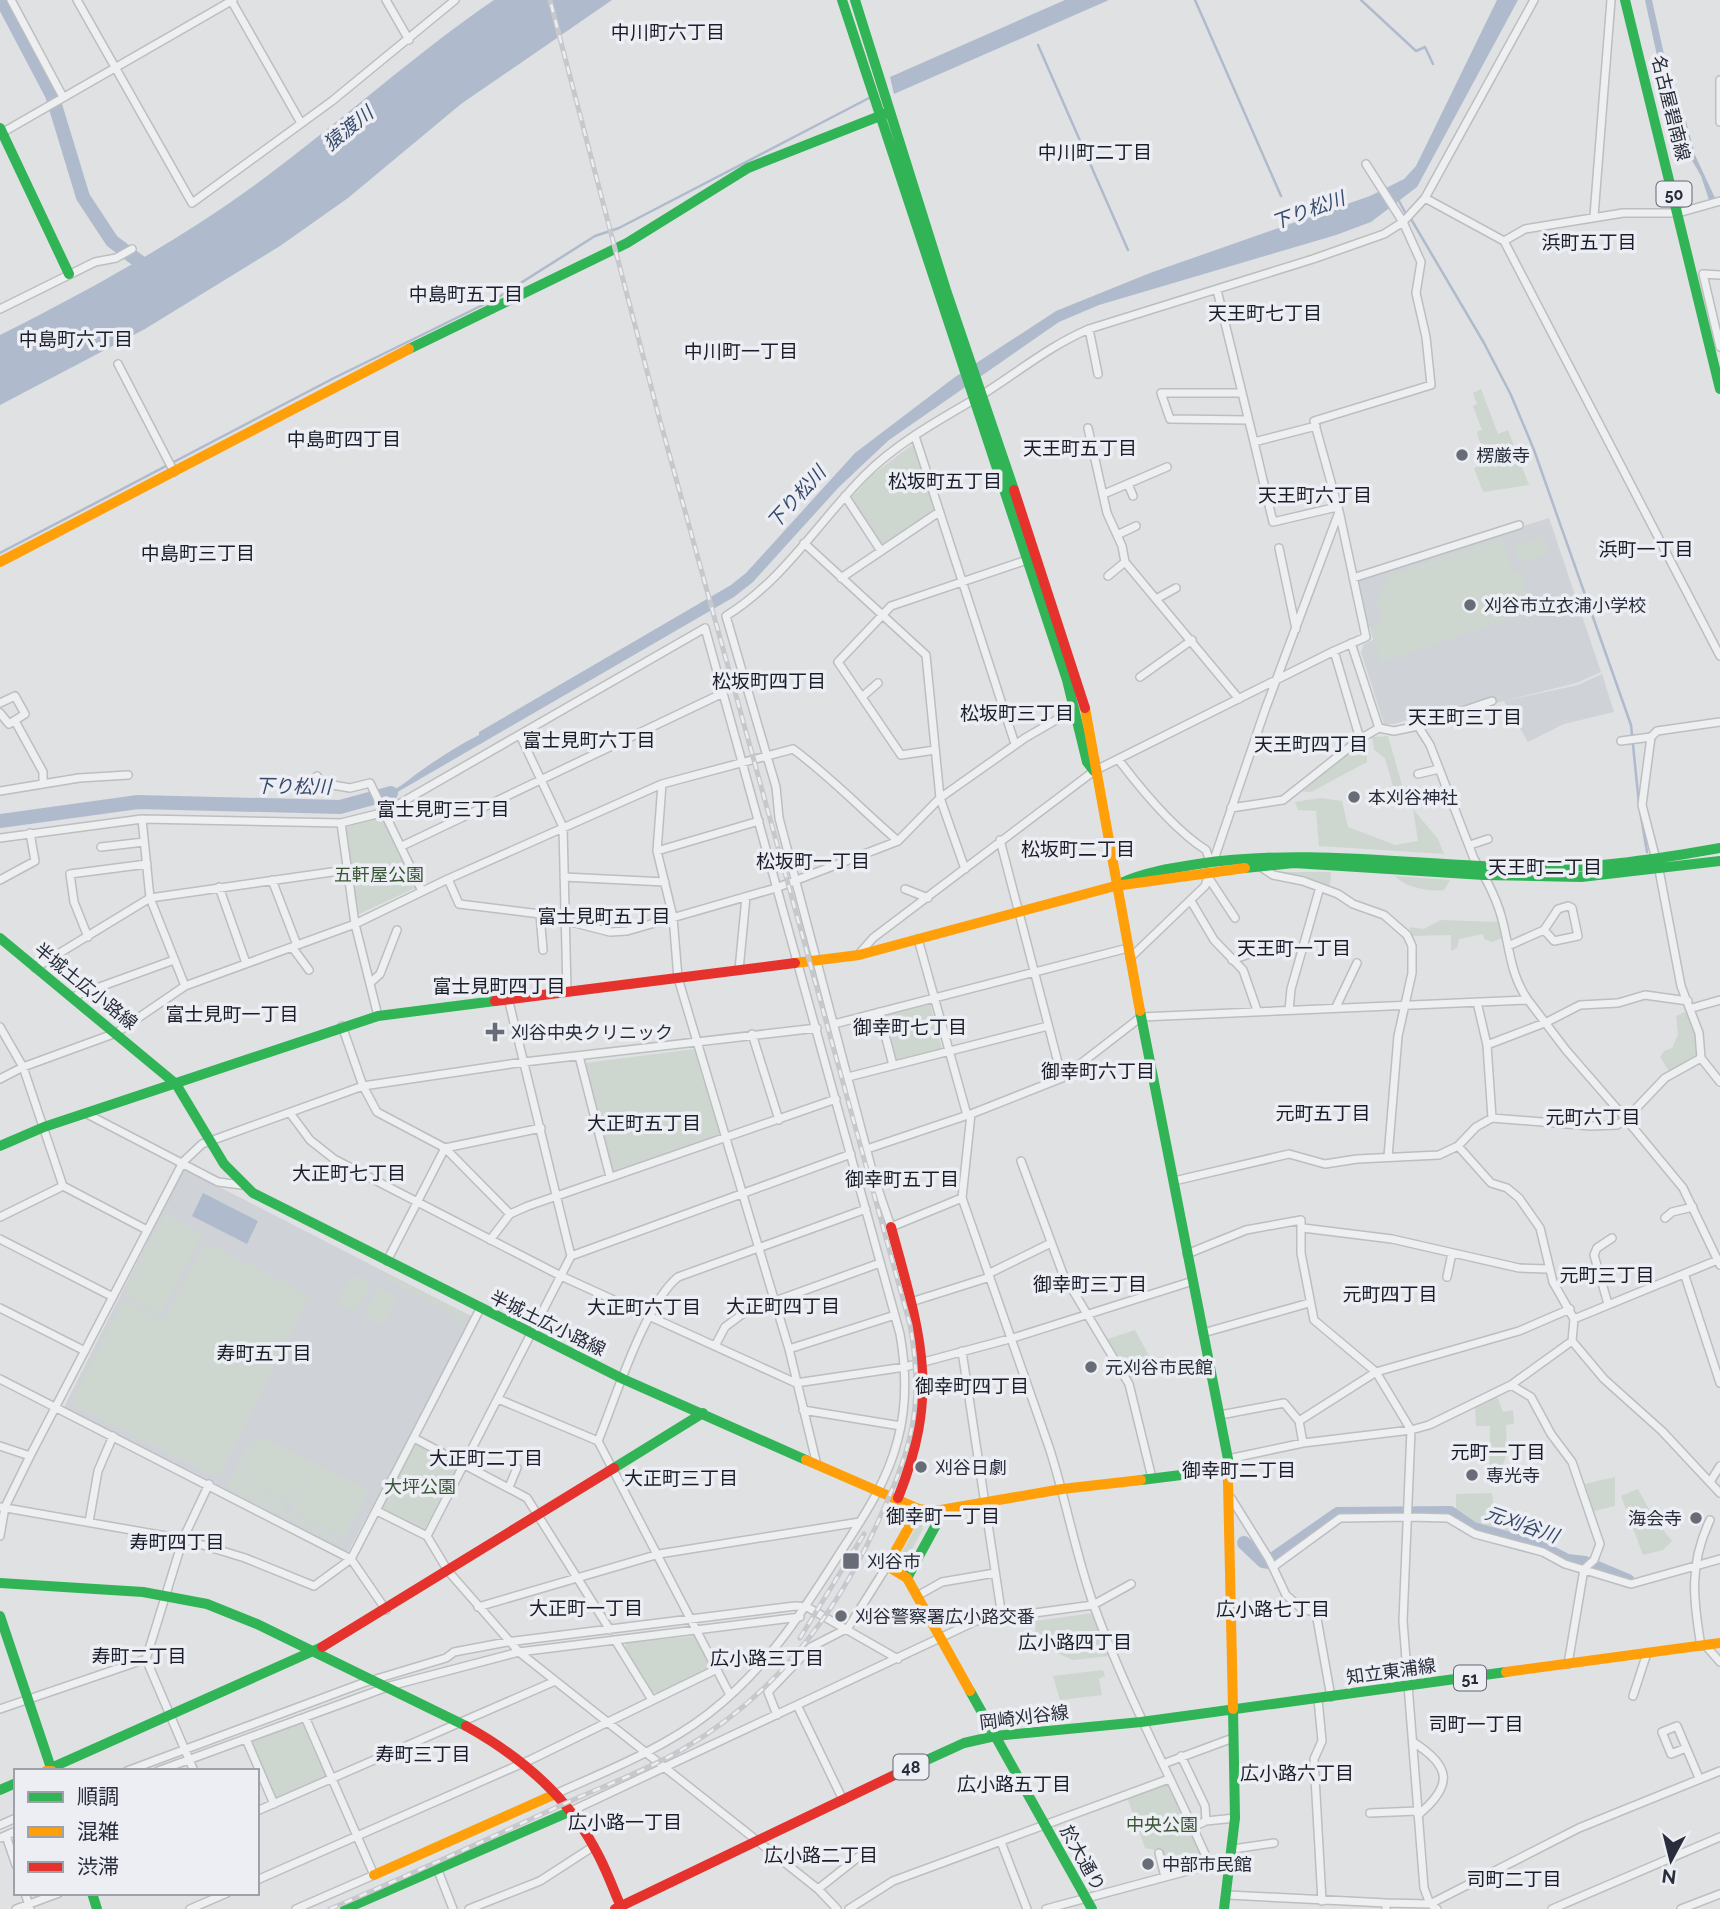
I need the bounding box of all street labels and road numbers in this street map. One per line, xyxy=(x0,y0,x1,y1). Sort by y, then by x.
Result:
street label: 名古屋碧南線 xyxy=(1648,53,1694,163)
road number: 50 xyxy=(1656,182,1692,206)
street label: 半城土広小路線 xyxy=(30,938,142,1034)
street label: 半城土広小路線 xyxy=(487,1286,609,1360)
street label: 知立東浦線 xyxy=(1345,1654,1437,1688)
road number: 51 xyxy=(1454,1666,1486,1690)
street label: 岡崎刈谷線 xyxy=(978,1701,1070,1733)
road number: 48 xyxy=(894,1754,928,1779)
street label: 於大通り xyxy=(1056,1821,1110,1895)

